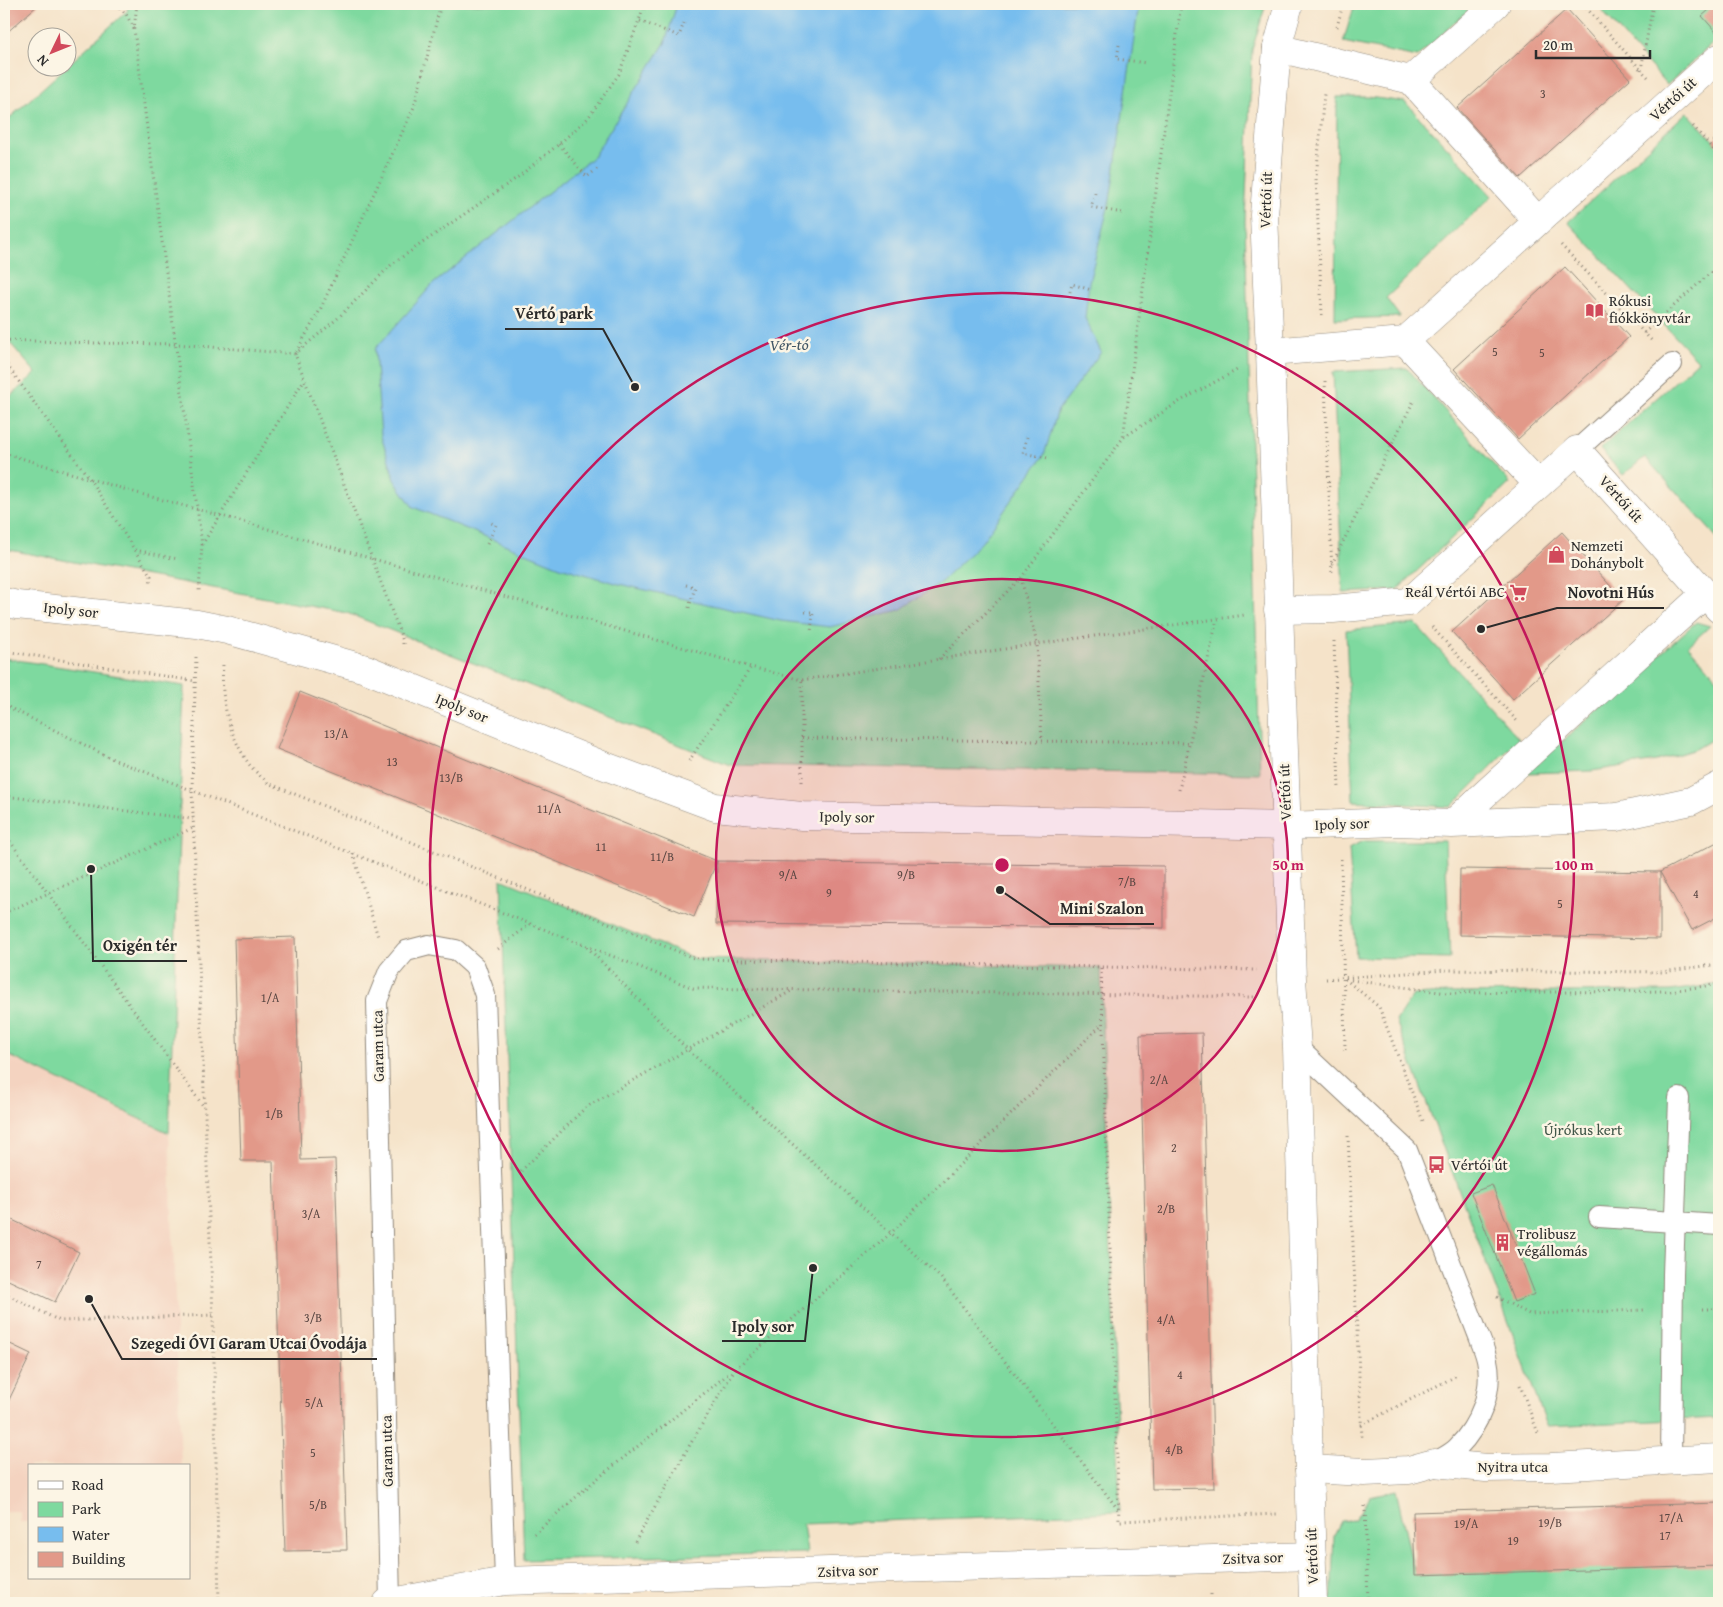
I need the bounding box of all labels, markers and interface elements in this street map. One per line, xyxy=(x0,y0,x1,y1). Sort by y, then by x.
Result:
north arrow xyxy=(28,28,78,78)
scale bar xyxy=(1536,28,1649,60)
text: 20 m xyxy=(1543,34,1574,55)
text: N xyxy=(32,50,53,71)
street label: Vértói út xyxy=(1644,71,1701,125)
house number: 3 xyxy=(1540,85,1546,102)
street label: Vértói út xyxy=(1254,170,1277,229)
place label: Rókusi fiókkönyvtár xyxy=(1609,290,1691,328)
callout: Vértó park xyxy=(505,298,603,329)
library icon: Rókusi fiókkönyvtár xyxy=(1585,300,1605,320)
text: Vértó park xyxy=(515,301,594,325)
water label: Vér-tó xyxy=(769,332,809,356)
house number: 5 xyxy=(1492,343,1498,360)
house number: 5 xyxy=(1539,344,1545,361)
street label: Vértói út xyxy=(1595,470,1649,527)
place label: Nemzeti Dohánybolt xyxy=(1571,535,1645,573)
shop icon: Nemzeti Dohánybolt xyxy=(1547,545,1567,565)
callout: Novotni Hús xyxy=(1557,577,1664,608)
text: Novotni Hús xyxy=(1568,580,1654,604)
place label: Reál Vértói ABC xyxy=(1405,581,1505,602)
supermarket icon: Reál Vértói ABC xyxy=(1509,582,1529,602)
street label: Ipoly sor xyxy=(43,596,100,623)
street label: Ipoly sor xyxy=(433,687,492,728)
house number: 13/A xyxy=(324,725,349,742)
house number: 13 xyxy=(386,753,398,770)
street label: Vértói út xyxy=(1273,763,1296,821)
house number: 13/B xyxy=(439,769,463,786)
house number: 11/A xyxy=(537,800,562,817)
street label: Ipoly sor xyxy=(819,806,875,827)
street label: Ipoly sor xyxy=(1314,812,1370,835)
house number: 11 xyxy=(595,838,607,855)
house number: 11/B xyxy=(650,848,674,865)
text: 50 m xyxy=(1272,854,1304,875)
text: 100 m xyxy=(1554,854,1594,875)
centre of rings xyxy=(993,856,1011,874)
house number: 9/A xyxy=(779,866,798,883)
house number: 9/B xyxy=(897,866,915,883)
house number: 7/B xyxy=(1118,873,1136,890)
house number: 9 xyxy=(826,884,832,901)
house number: 4 xyxy=(1693,885,1699,902)
callout: Mini Szalon xyxy=(1050,893,1154,924)
house number: 5 xyxy=(1557,895,1563,912)
text: Mini Szalon xyxy=(1060,896,1144,920)
callout: Oxigén tér xyxy=(93,930,187,961)
text: Oxigén tér xyxy=(103,933,178,957)
house number: 1/A xyxy=(261,989,280,1006)
street label: Garam utca xyxy=(366,1010,389,1082)
house number: 2/A xyxy=(1150,1071,1169,1088)
house number: 1/B xyxy=(265,1105,283,1122)
park label: Újrókus kert xyxy=(1544,1119,1623,1140)
house number: 2 xyxy=(1171,1139,1177,1156)
place label: Vértói út xyxy=(1451,1154,1509,1175)
bus stop icon: Vértói út xyxy=(1427,1155,1447,1175)
house number: 2/B xyxy=(1157,1200,1175,1217)
house number: 3/A xyxy=(302,1205,321,1222)
place label: Trolibusz végállomás xyxy=(1517,1223,1587,1261)
building icon: Trolibusz végállomás xyxy=(1493,1233,1513,1253)
house number: 7 xyxy=(36,1256,42,1273)
house number: 3/B xyxy=(304,1309,322,1326)
callout: Ipoly sor xyxy=(722,1310,805,1341)
house number: 4/A xyxy=(1157,1311,1176,1328)
text: Ipoly sor xyxy=(732,1314,795,1338)
callout: Szegedi ÓVI Garam Utcai Óvodája xyxy=(122,1328,377,1359)
text: Szegedi ÓVI Garam Utcai Óvodája xyxy=(131,1331,368,1355)
house number: 4 xyxy=(1177,1366,1183,1383)
house number: 5/A xyxy=(305,1394,324,1411)
street label: Garam utca xyxy=(375,1415,398,1487)
house number: 4/B xyxy=(1165,1441,1183,1458)
house number: 5 xyxy=(310,1444,316,1461)
street label: Nyitra utca xyxy=(1478,1456,1548,1477)
legend xyxy=(28,1464,190,1580)
text: Road xyxy=(72,1474,103,1495)
house number: 5/B xyxy=(309,1496,327,1513)
text: Park xyxy=(72,1498,101,1519)
house number: 17/A xyxy=(1659,1509,1684,1526)
house number: 19/B xyxy=(1538,1514,1562,1531)
house number: 19/A xyxy=(1454,1515,1479,1532)
text: Water xyxy=(72,1524,110,1545)
street label: Vértói út xyxy=(1300,1527,1323,1585)
house number: 17 xyxy=(1659,1527,1671,1544)
house number: 19 xyxy=(1507,1532,1519,1549)
street label: Zsitva sor xyxy=(1222,1546,1284,1569)
text: Building xyxy=(72,1548,126,1569)
street label: Zsitva sor xyxy=(817,1559,879,1582)

